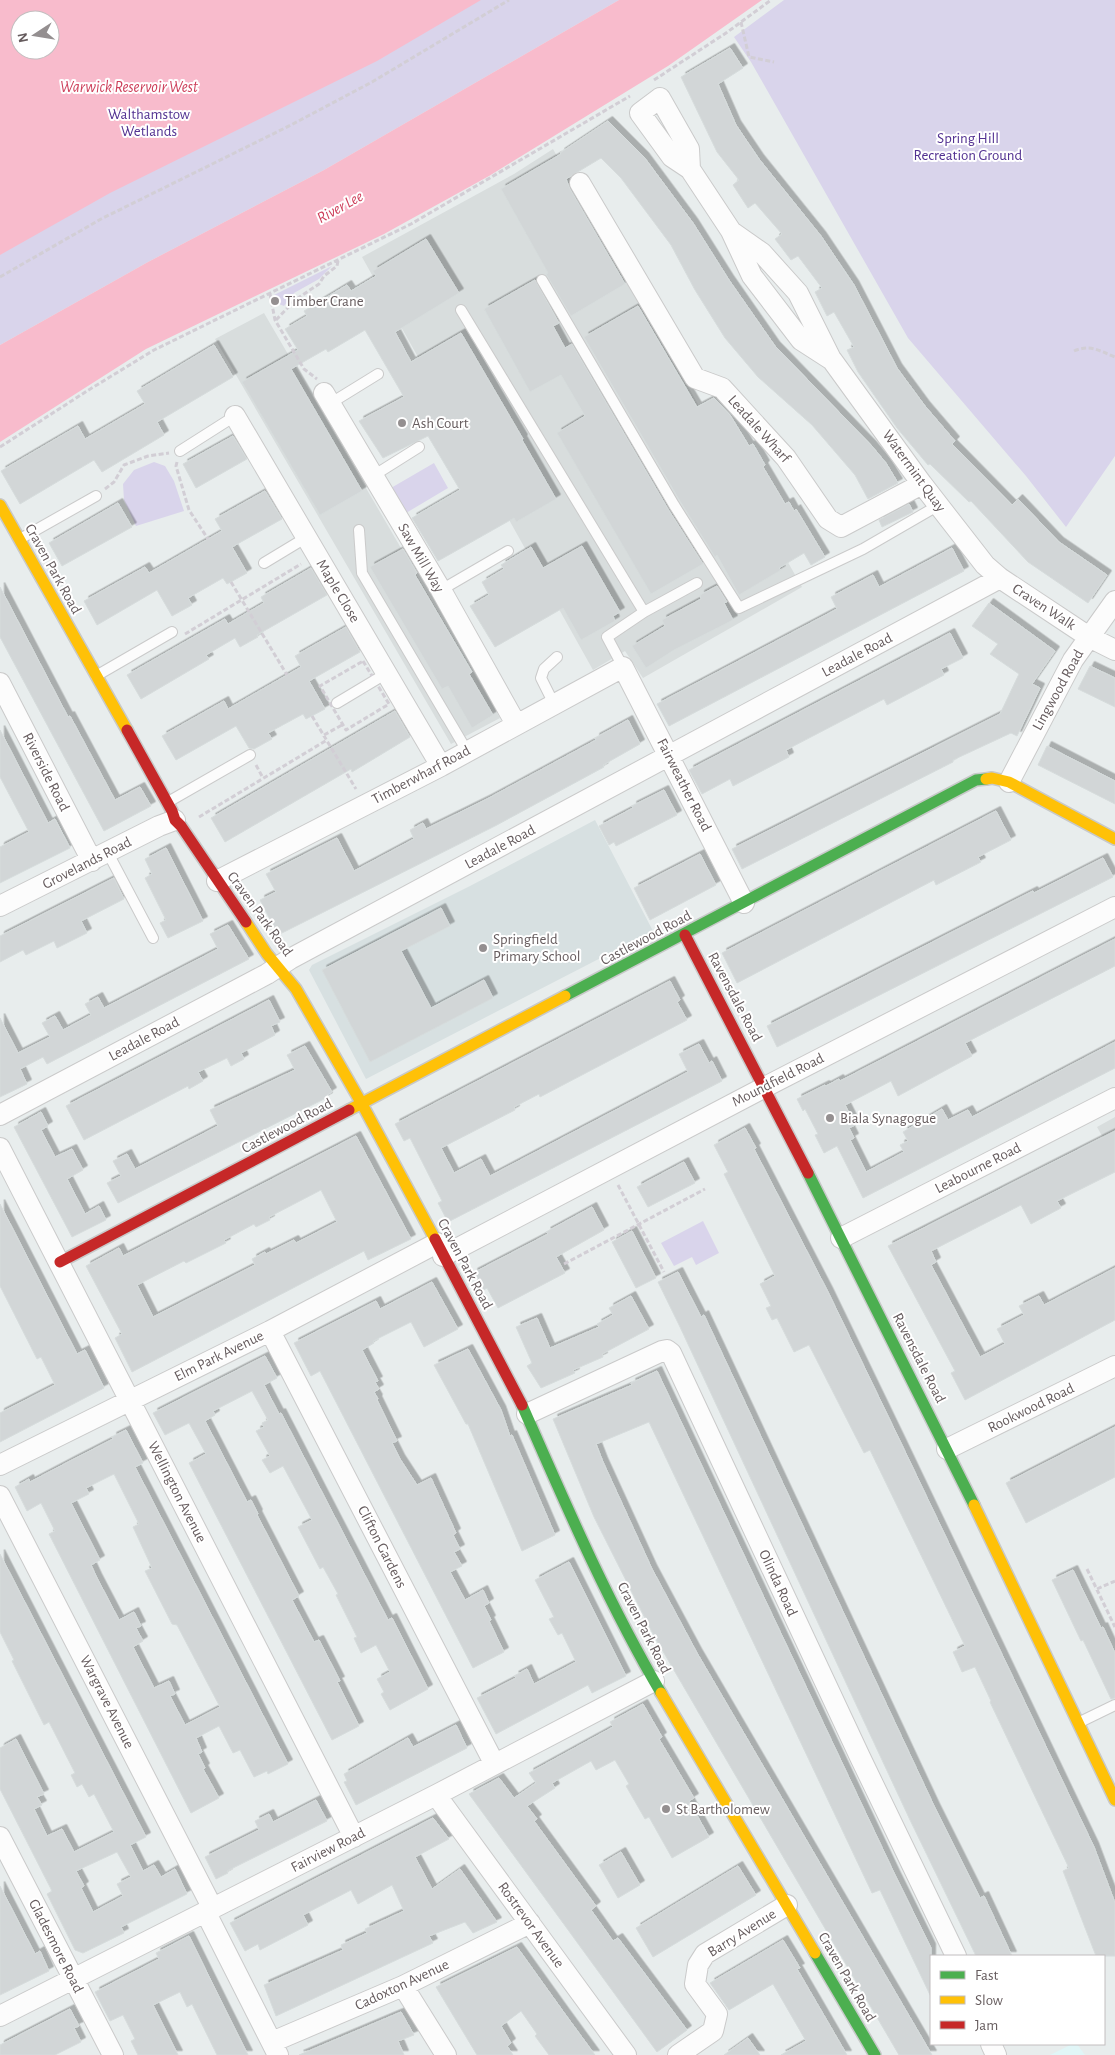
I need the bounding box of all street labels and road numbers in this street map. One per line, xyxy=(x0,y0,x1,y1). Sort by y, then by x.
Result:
street label: Leadale Wharf xyxy=(725,392,794,467)
street label: Watermint Quay xyxy=(879,427,949,515)
street label: Craven Park Road xyxy=(22,521,84,617)
street label: Saw Mill Way xyxy=(395,521,447,596)
street label: Maple Close xyxy=(313,557,363,625)
street label: Craven Walk xyxy=(1010,581,1079,633)
street label: Leadale Road xyxy=(819,630,895,680)
street label: Lingwood Road xyxy=(1030,647,1086,733)
street label: Riverside Road xyxy=(20,730,72,814)
street label: Fairweather Road xyxy=(654,736,714,834)
street label: Timberwharf Road xyxy=(369,743,473,807)
street label: Leadale Road xyxy=(462,822,538,872)
street label: Grovelands Road xyxy=(40,834,134,892)
street label: Craven Park Road xyxy=(224,869,296,959)
street label: Castlewood Road xyxy=(598,908,694,968)
street label: Ravensdale Road xyxy=(705,950,765,1044)
street label: Leadale Road xyxy=(106,1014,182,1064)
street label: Moundfield Road xyxy=(730,1050,827,1110)
street label: Castlewood Road xyxy=(239,1096,335,1156)
street label: Leabourne Road xyxy=(933,1140,1024,1196)
street label: Craven Park Road xyxy=(435,1216,495,1312)
street label: Ravensdale Road xyxy=(890,1311,948,1406)
street label: Elm Park Avenue xyxy=(172,1328,266,1384)
street label: Rookwood Road xyxy=(985,1381,1077,1435)
street label: Wellington Avenue xyxy=(145,1439,209,1545)
street label: Clifton Gardens xyxy=(355,1503,409,1591)
street label: Olinda Road xyxy=(756,1547,800,1619)
street label: Craven Park Road xyxy=(615,1580,674,1676)
street label: Wargrave Avenue xyxy=(77,1653,137,1751)
street label: Fairview Road xyxy=(289,1825,368,1875)
street label: Rostrevor Avenue xyxy=(495,1879,567,1971)
street label: Gladesmore Road xyxy=(26,1897,86,1995)
street label: Barry Avenue xyxy=(705,1906,779,1960)
street label: Craven Park Road xyxy=(815,1930,879,2024)
street label: Cadoxton Avenue xyxy=(353,1957,451,2013)

